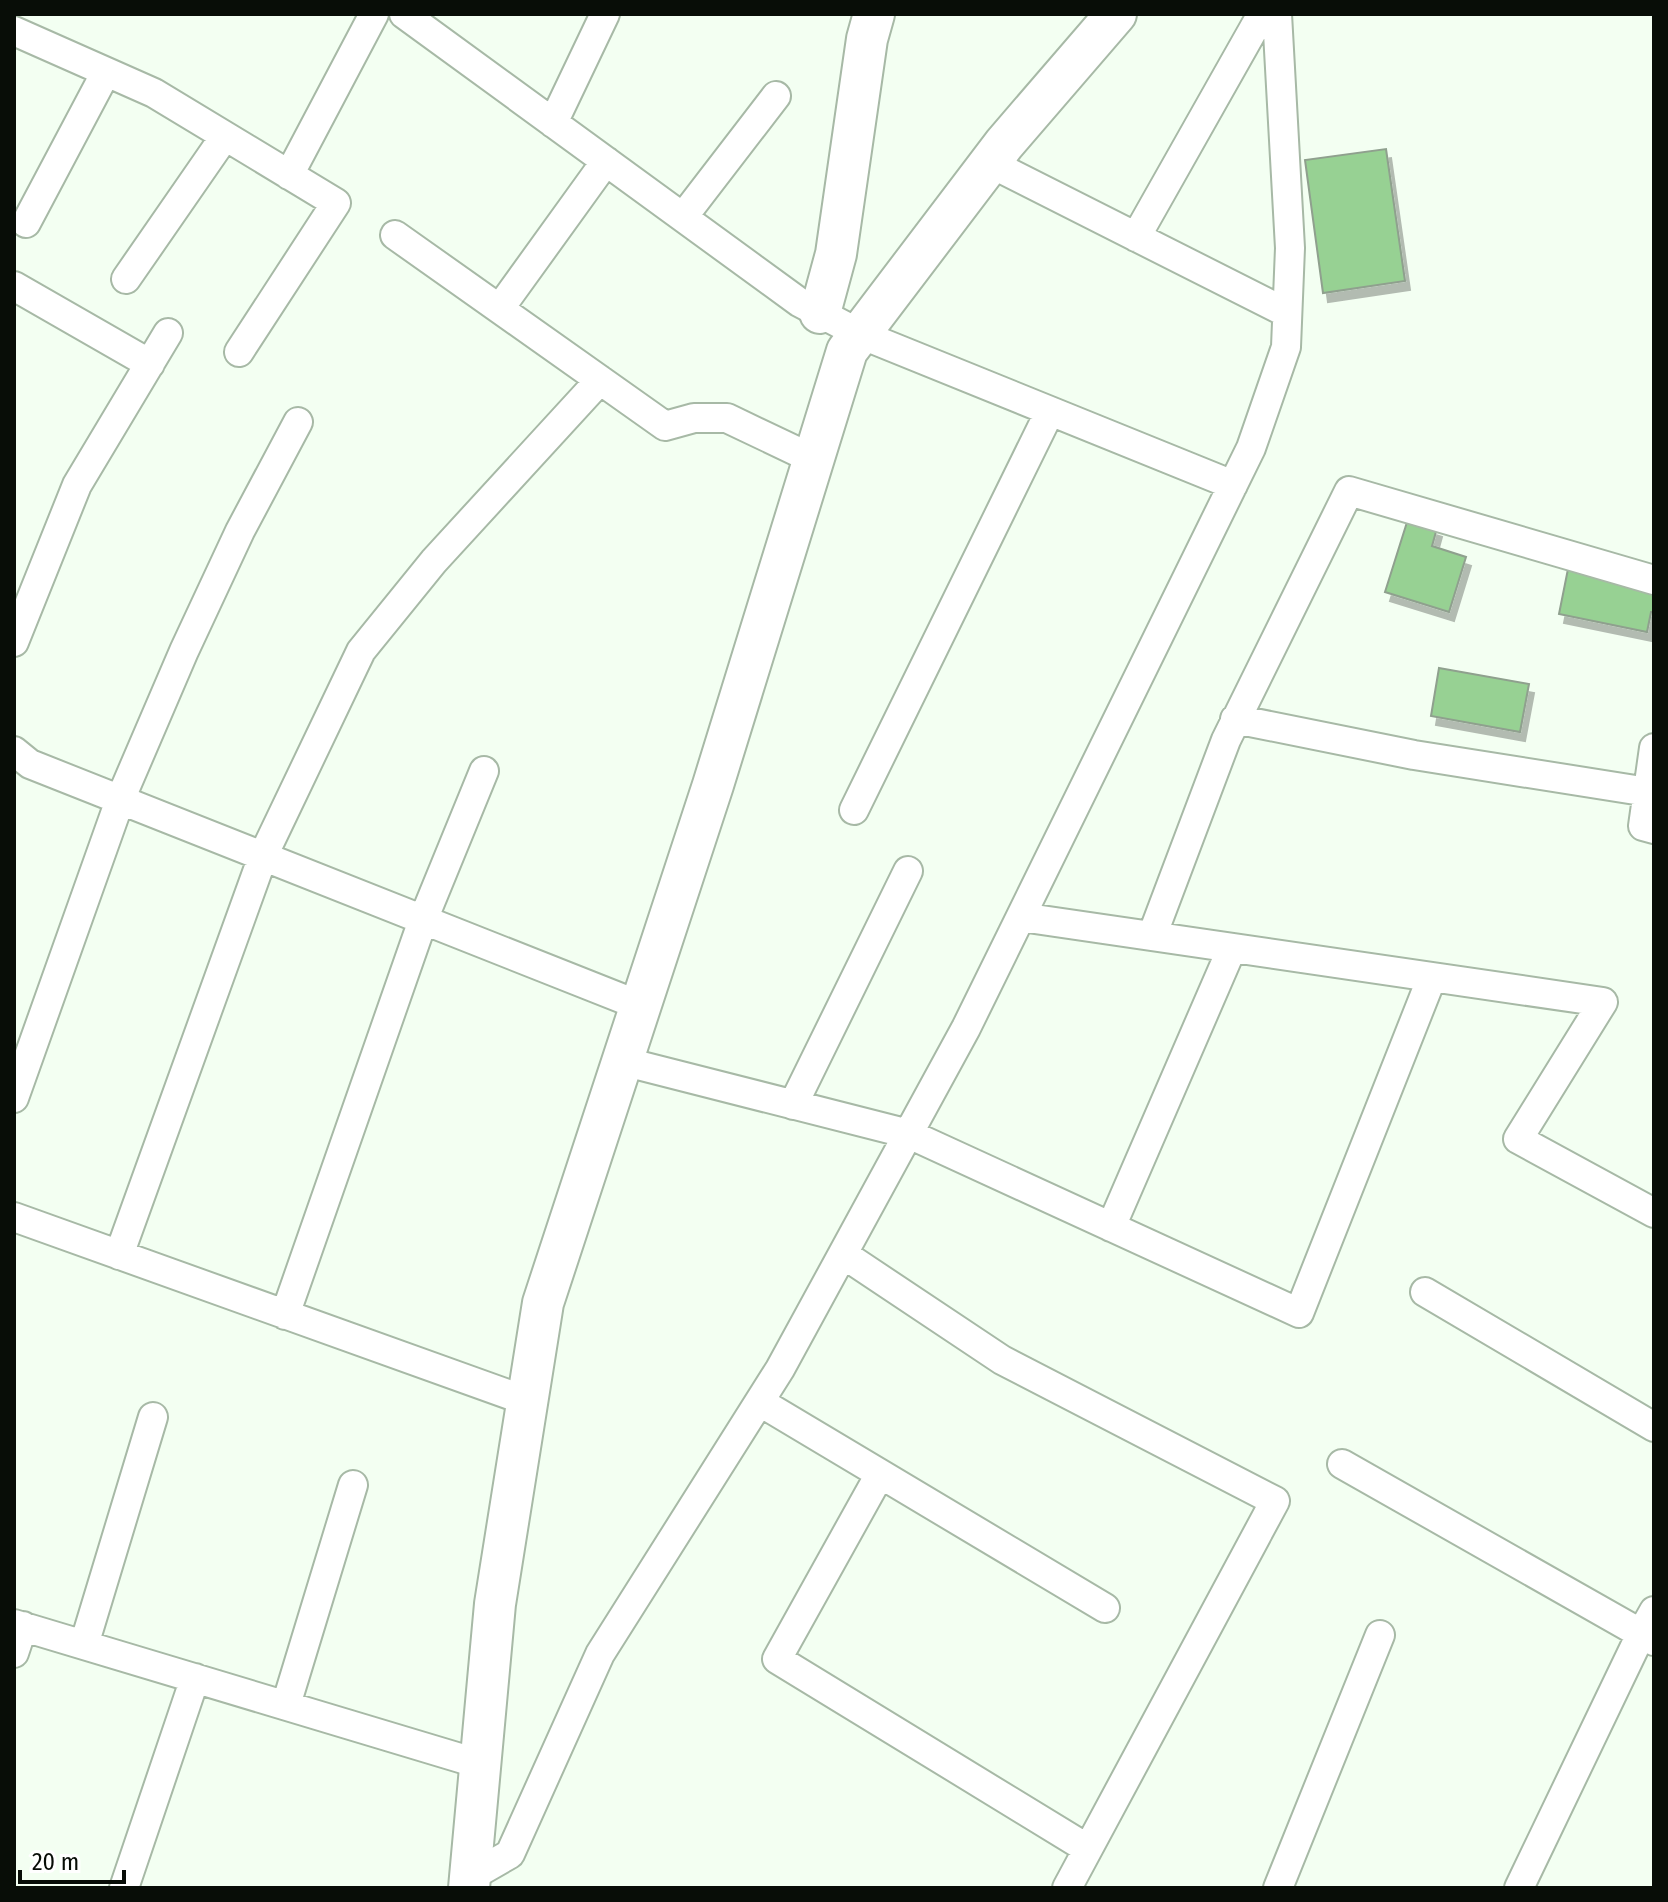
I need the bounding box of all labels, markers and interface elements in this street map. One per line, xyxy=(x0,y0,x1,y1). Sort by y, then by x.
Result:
scale bar xyxy=(20,1834,124,1884)
text: 20 m xyxy=(32,1848,79,1876)

